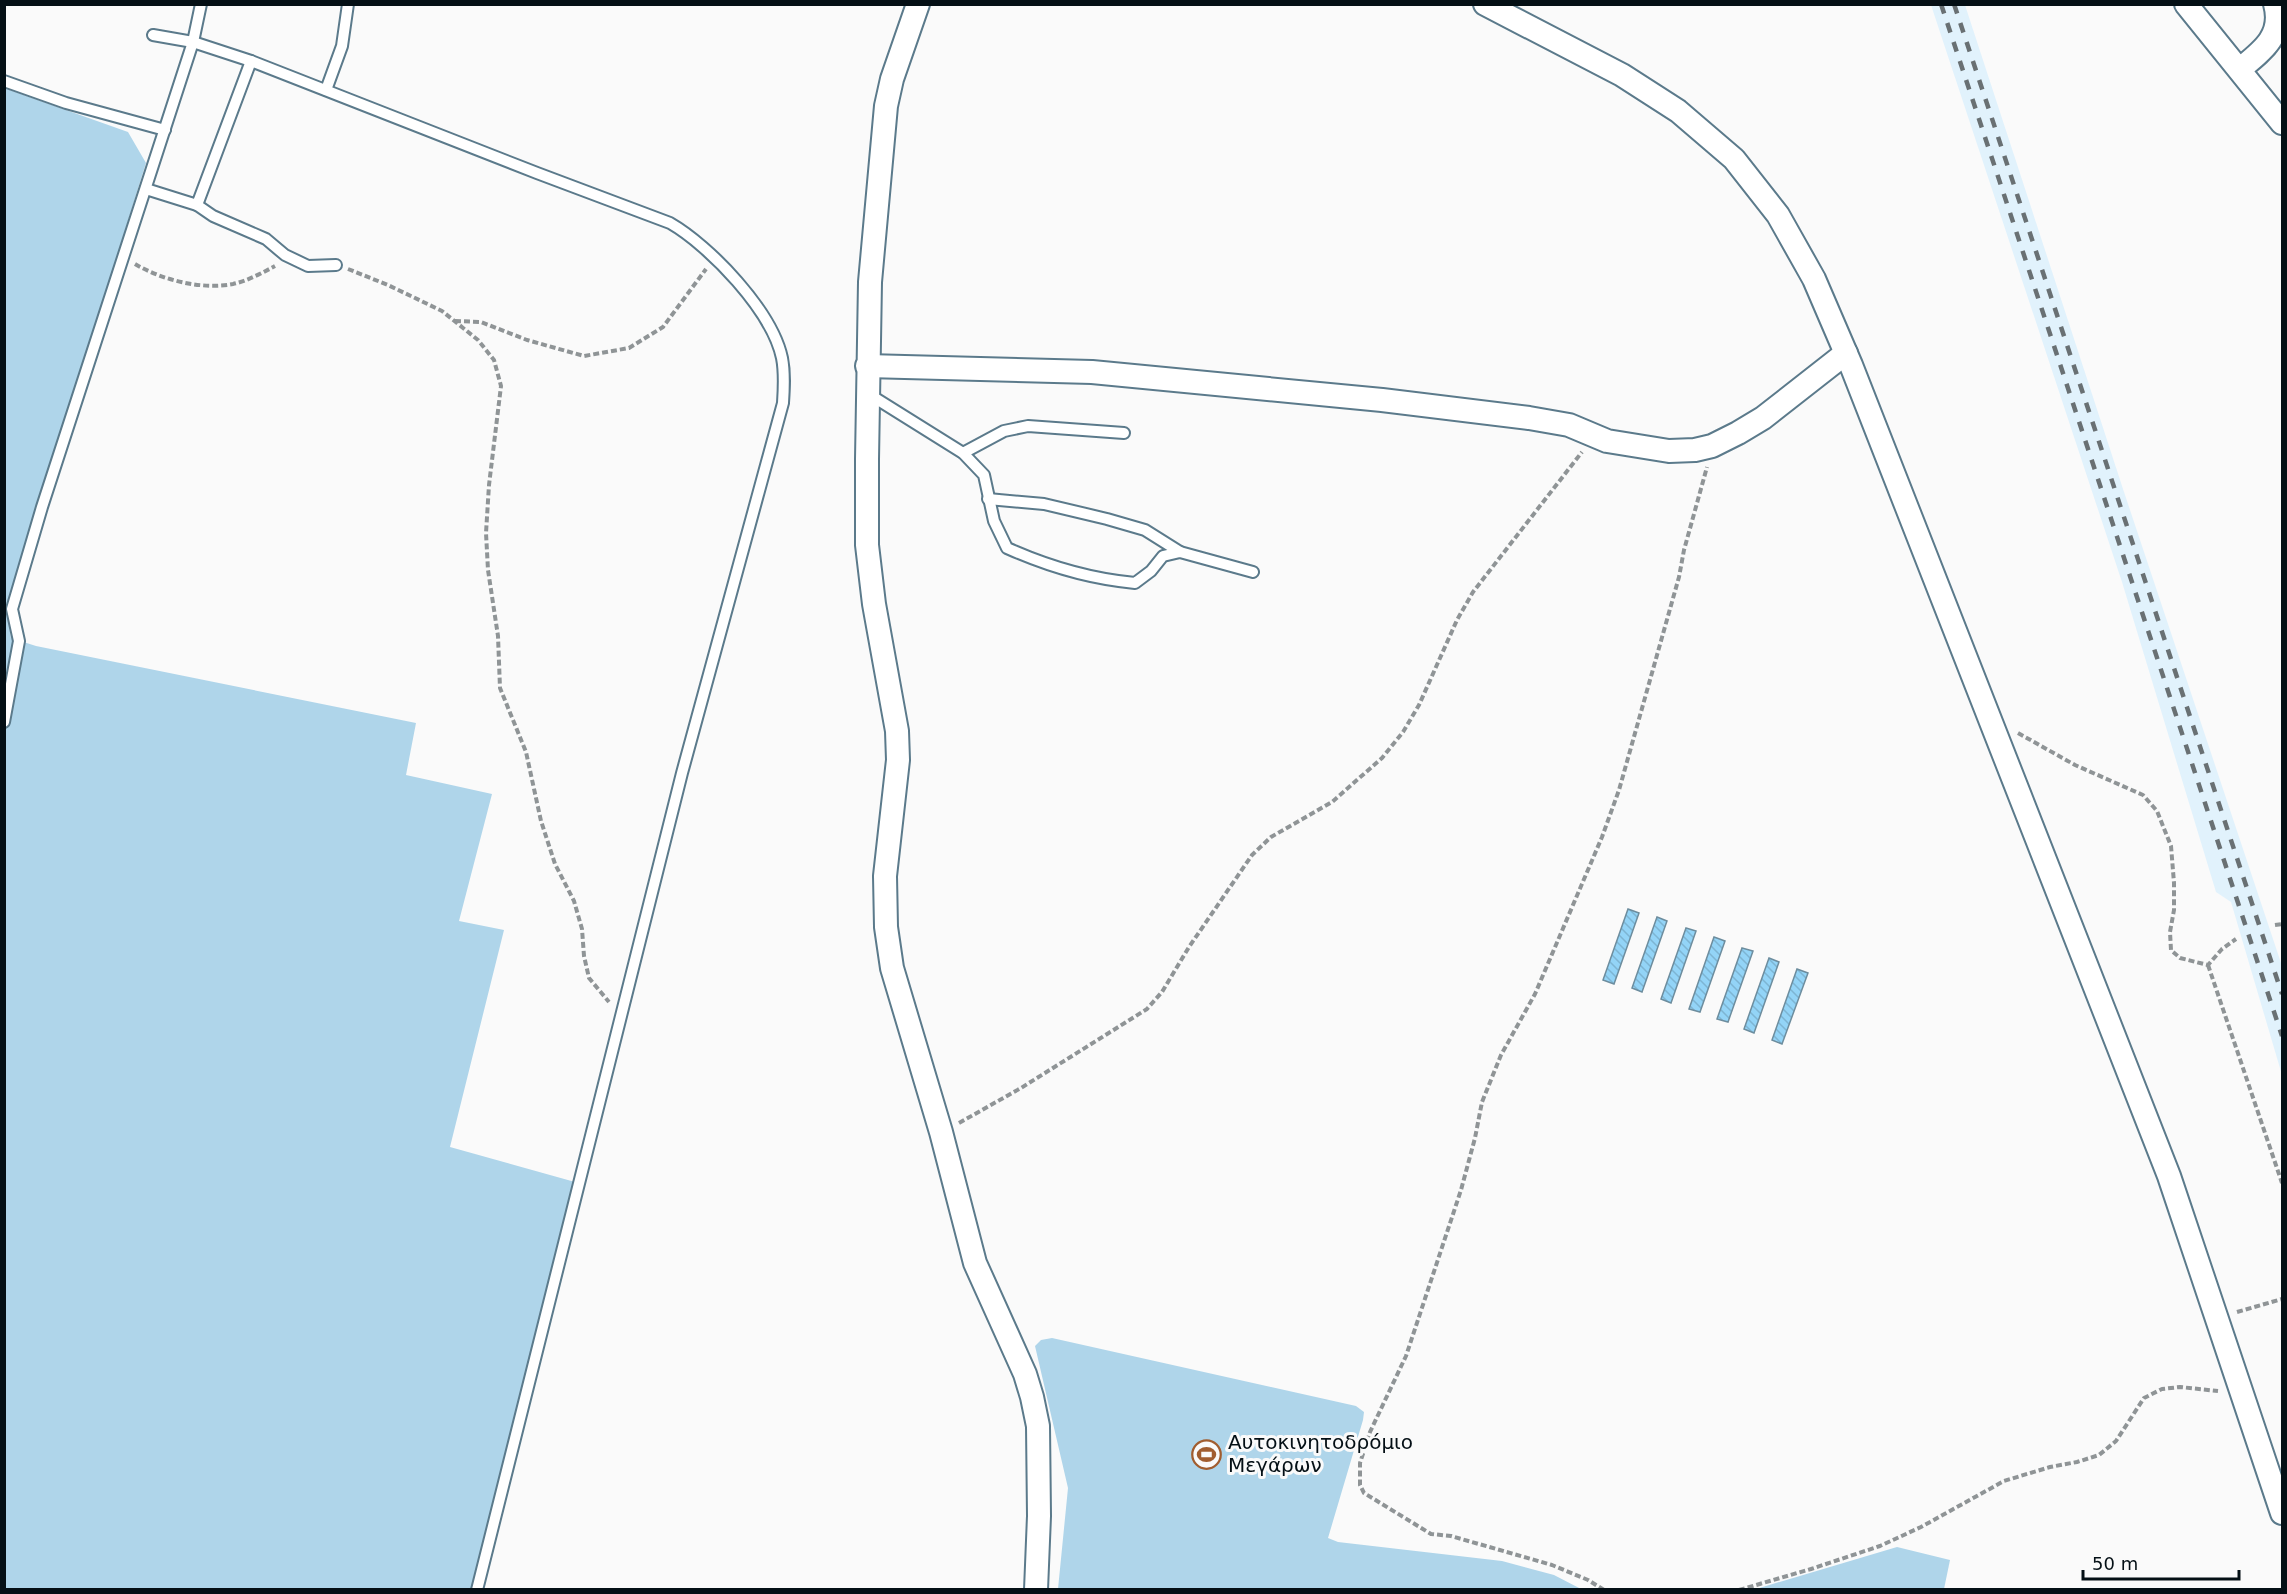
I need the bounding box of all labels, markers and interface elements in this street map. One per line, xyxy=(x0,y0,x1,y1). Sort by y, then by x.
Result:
place label: Αυτοκινητοδρόμιο Μεγάρων xyxy=(1228,1430,1413,1477)
sports icon: Αυτοκινητοδρόμιο Μεγάρων xyxy=(1191,1438,1223,1470)
scale bar xyxy=(2083,1543,2239,1581)
text: 50 m xyxy=(2092,1553,2138,1574)

